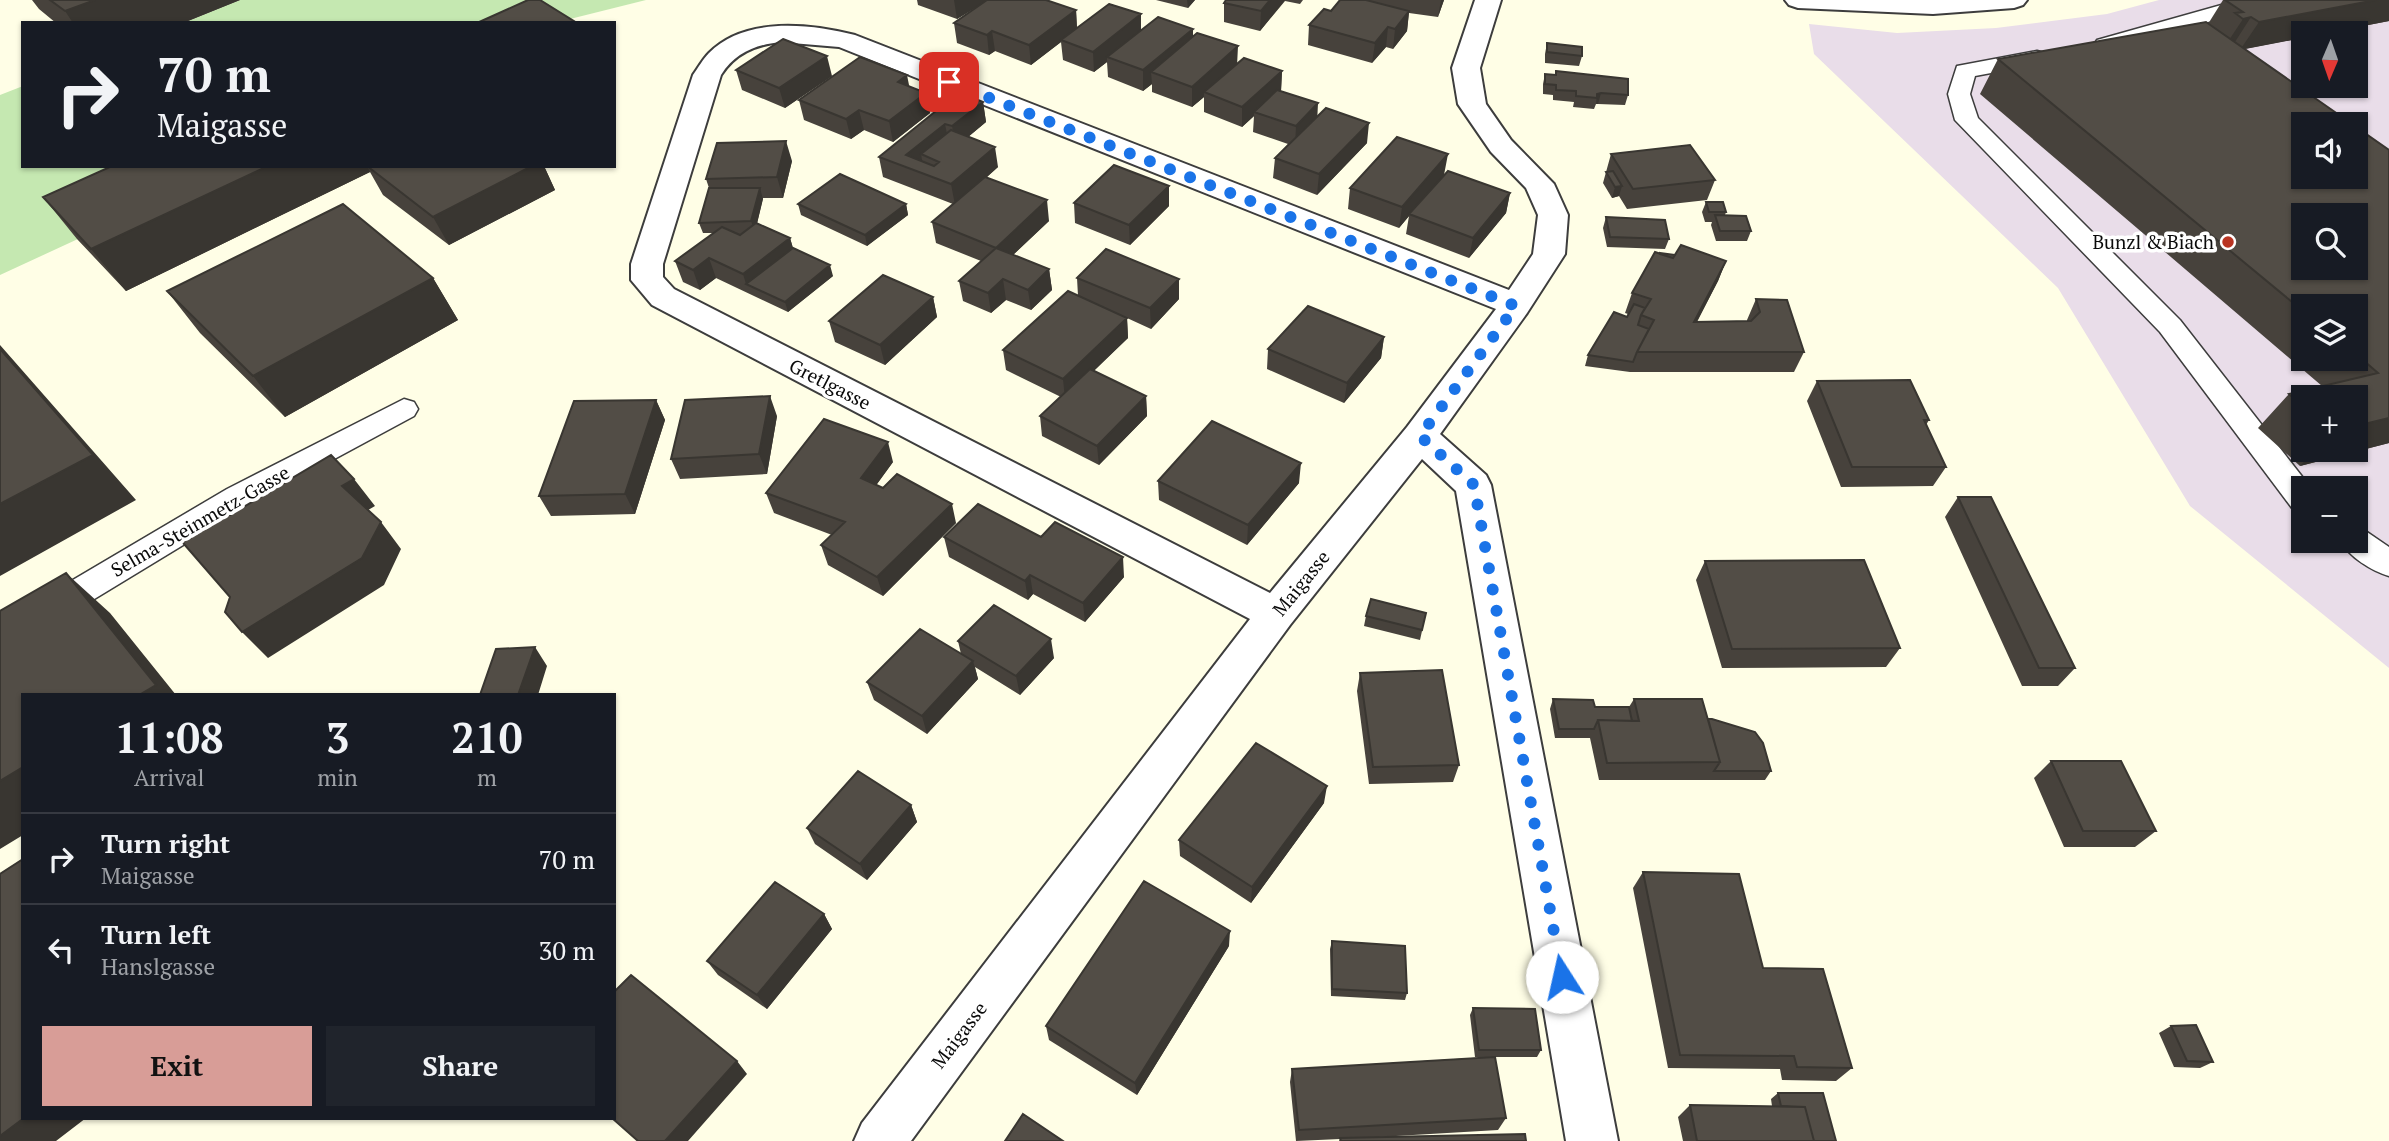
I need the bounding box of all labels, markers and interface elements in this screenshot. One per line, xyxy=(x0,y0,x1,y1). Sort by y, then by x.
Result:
north arrow xyxy=(2291,21,2368,98)
map controls xyxy=(2291,21,2368,553)
text: 70 m xyxy=(157,41,271,106)
icon: right xyxy=(42,49,133,140)
pin xyxy=(919,52,979,112)
icon: arrive xyxy=(930,63,968,101)
text: Maigasse xyxy=(157,104,287,146)
button: sound xyxy=(2291,112,2368,189)
button: search xyxy=(2291,203,2368,280)
place label: Bunzl & Biach xyxy=(2092,229,2214,254)
marker: Bunzl & Biach xyxy=(2220,234,2236,250)
button: layers xyxy=(2291,294,2368,371)
street label: Gretlgasse xyxy=(785,352,875,415)
button: + xyxy=(2291,385,2368,462)
street label: Selma-Steinmetz-Gasse xyxy=(106,459,293,582)
button: − xyxy=(2291,476,2368,553)
street label: Maigasse xyxy=(1267,545,1335,621)
text: 11:08 xyxy=(115,709,224,765)
text: 3 xyxy=(326,709,349,765)
text: 210 xyxy=(451,709,522,765)
text: Arrival xyxy=(134,762,204,793)
text: min xyxy=(317,762,358,793)
text: m xyxy=(477,762,497,793)
text: Turn right xyxy=(101,826,230,860)
icon: right xyxy=(42,840,80,878)
text: 70 m xyxy=(539,842,595,876)
text: Maigasse xyxy=(101,860,195,891)
text: Turn left xyxy=(101,917,211,951)
icon: left xyxy=(42,931,80,969)
text: 30 m xyxy=(539,933,595,967)
position arrow xyxy=(1525,940,1599,1014)
text: Hanslgasse xyxy=(101,951,215,982)
street label: Maigasse xyxy=(925,996,992,1073)
button: Exit xyxy=(42,1026,312,1106)
button: Share xyxy=(326,1026,595,1106)

